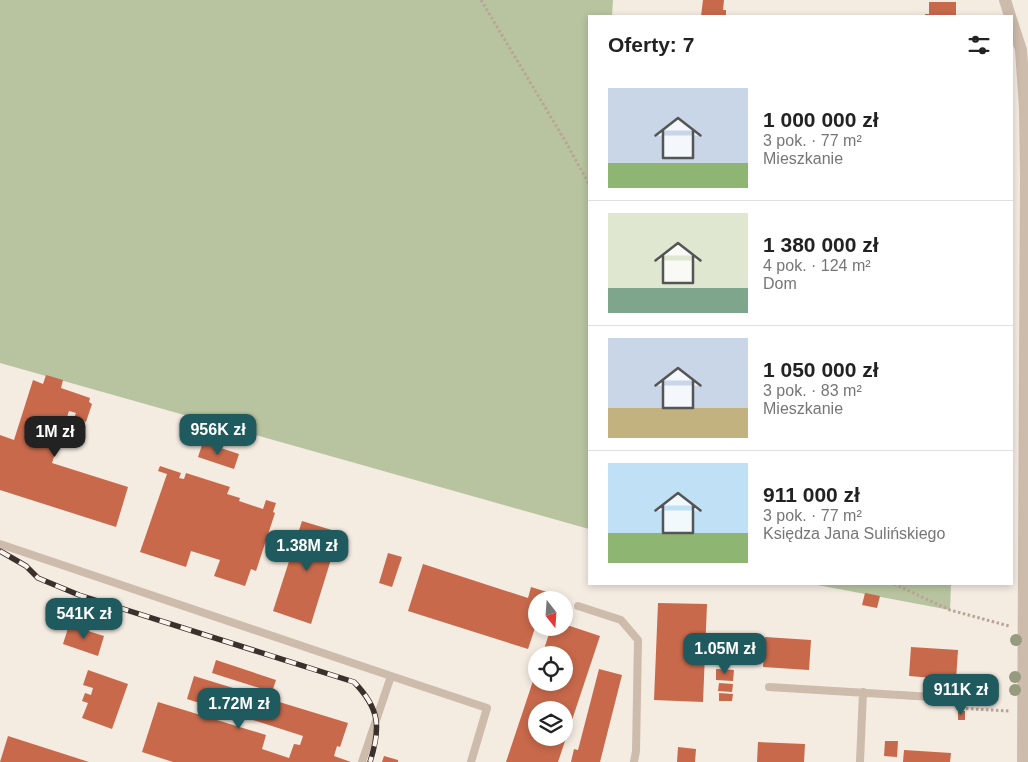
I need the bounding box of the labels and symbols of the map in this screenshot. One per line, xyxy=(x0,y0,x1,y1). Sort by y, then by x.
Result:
pin: 956K zł xyxy=(172,414,264,456)
pin: 1M zł xyxy=(20,416,90,458)
pin: 1.38M zł xyxy=(255,530,359,572)
north arrow xyxy=(528,591,572,636)
pin: 541K zł xyxy=(38,598,130,640)
pin: 1.05M zł xyxy=(673,632,777,675)
pin: 911K zł xyxy=(915,674,1007,716)
pin: 1.72M zł xyxy=(187,688,291,730)

